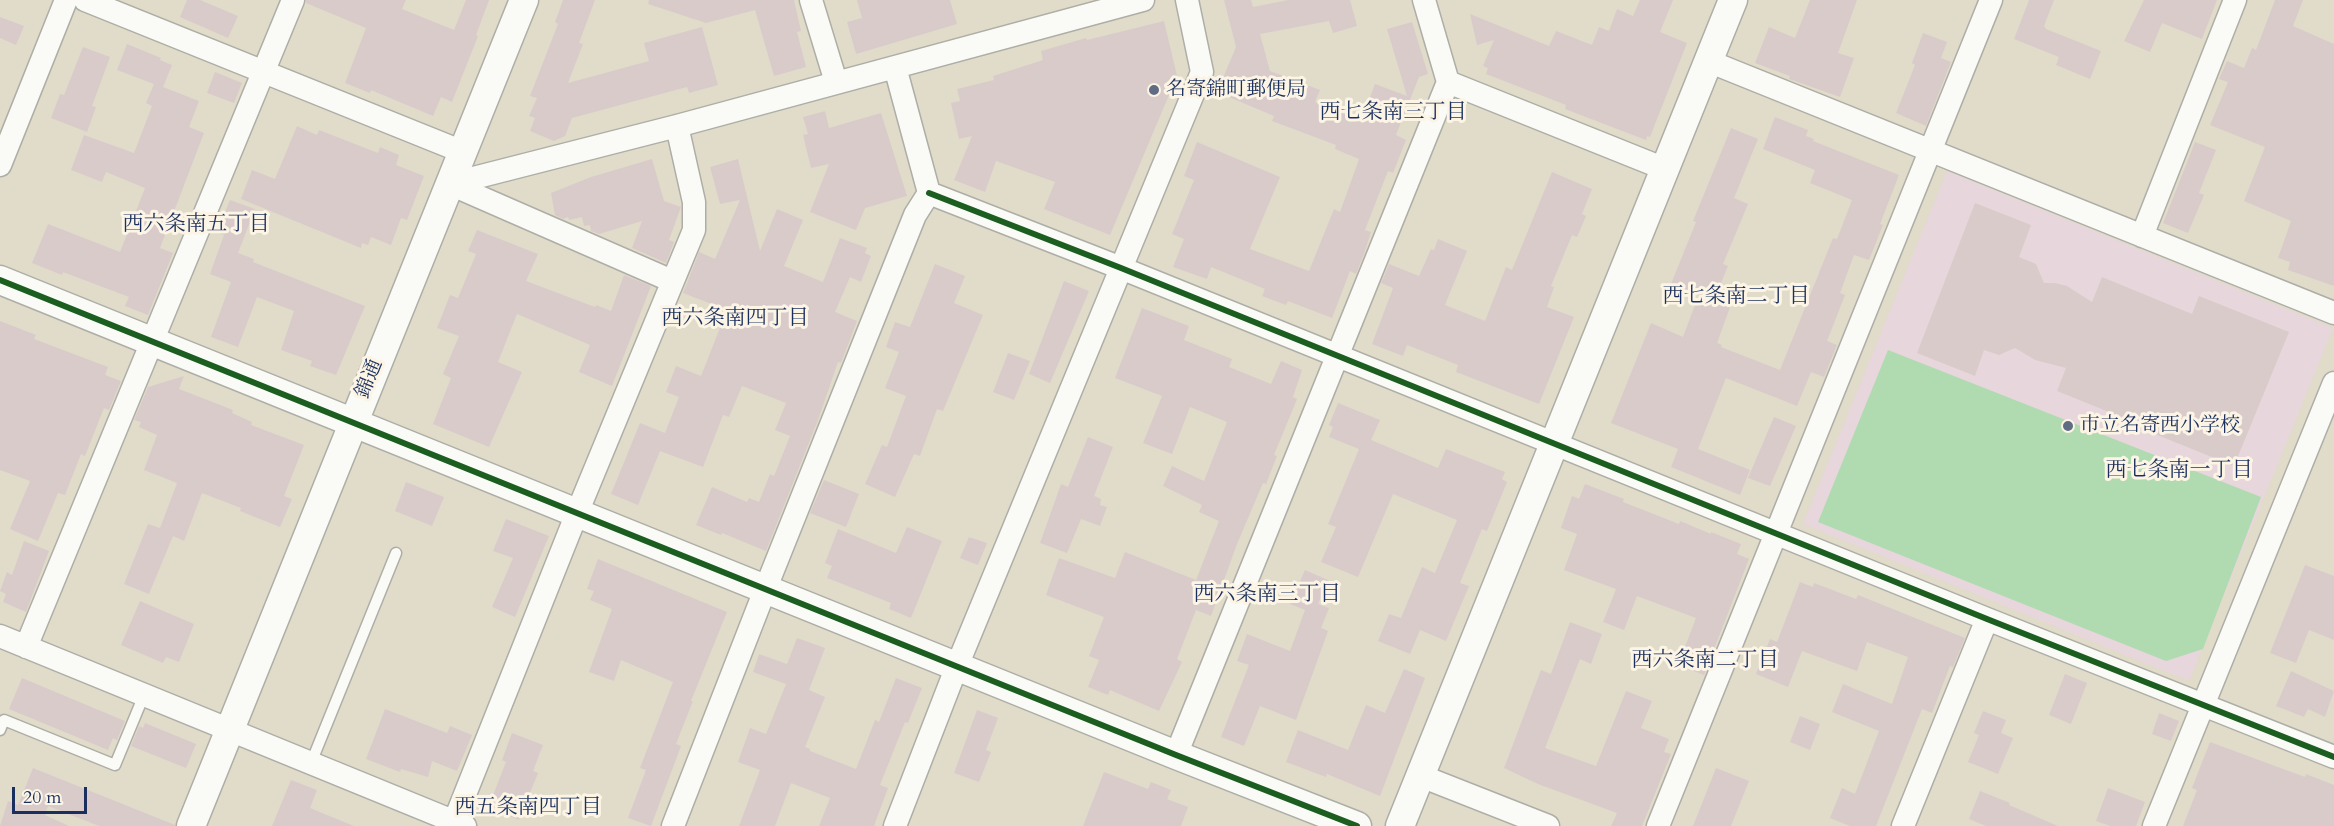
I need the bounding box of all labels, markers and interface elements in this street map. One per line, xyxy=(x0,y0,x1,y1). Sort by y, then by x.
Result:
place label: 名寄錦町郵便局 xyxy=(1166,78,1306,102)
marker: 名寄錦町郵便局 xyxy=(1147,83,1161,97)
district label: 西七条南三丁目 xyxy=(1320,100,1466,126)
district label: 西六条南五丁目 xyxy=(123,212,269,238)
district label: 西七条南二丁目 xyxy=(1663,284,1809,310)
district label: 西六条南四丁目 xyxy=(662,306,808,332)
street label: 錦通 xyxy=(351,356,389,402)
place label: 市立名寄西小学校 xyxy=(2080,414,2240,438)
marker: 市立名寄西小学校 xyxy=(2061,419,2075,433)
district label: 西七条南一丁目 xyxy=(2106,458,2252,484)
district label: 西六条南三丁目 xyxy=(1194,582,1340,608)
district label: 西六条南二丁目 xyxy=(1632,648,1778,674)
scale bar xyxy=(15,775,90,813)
text: 20 m xyxy=(23,785,62,810)
district label: 西五条南四丁目 xyxy=(455,795,601,821)

